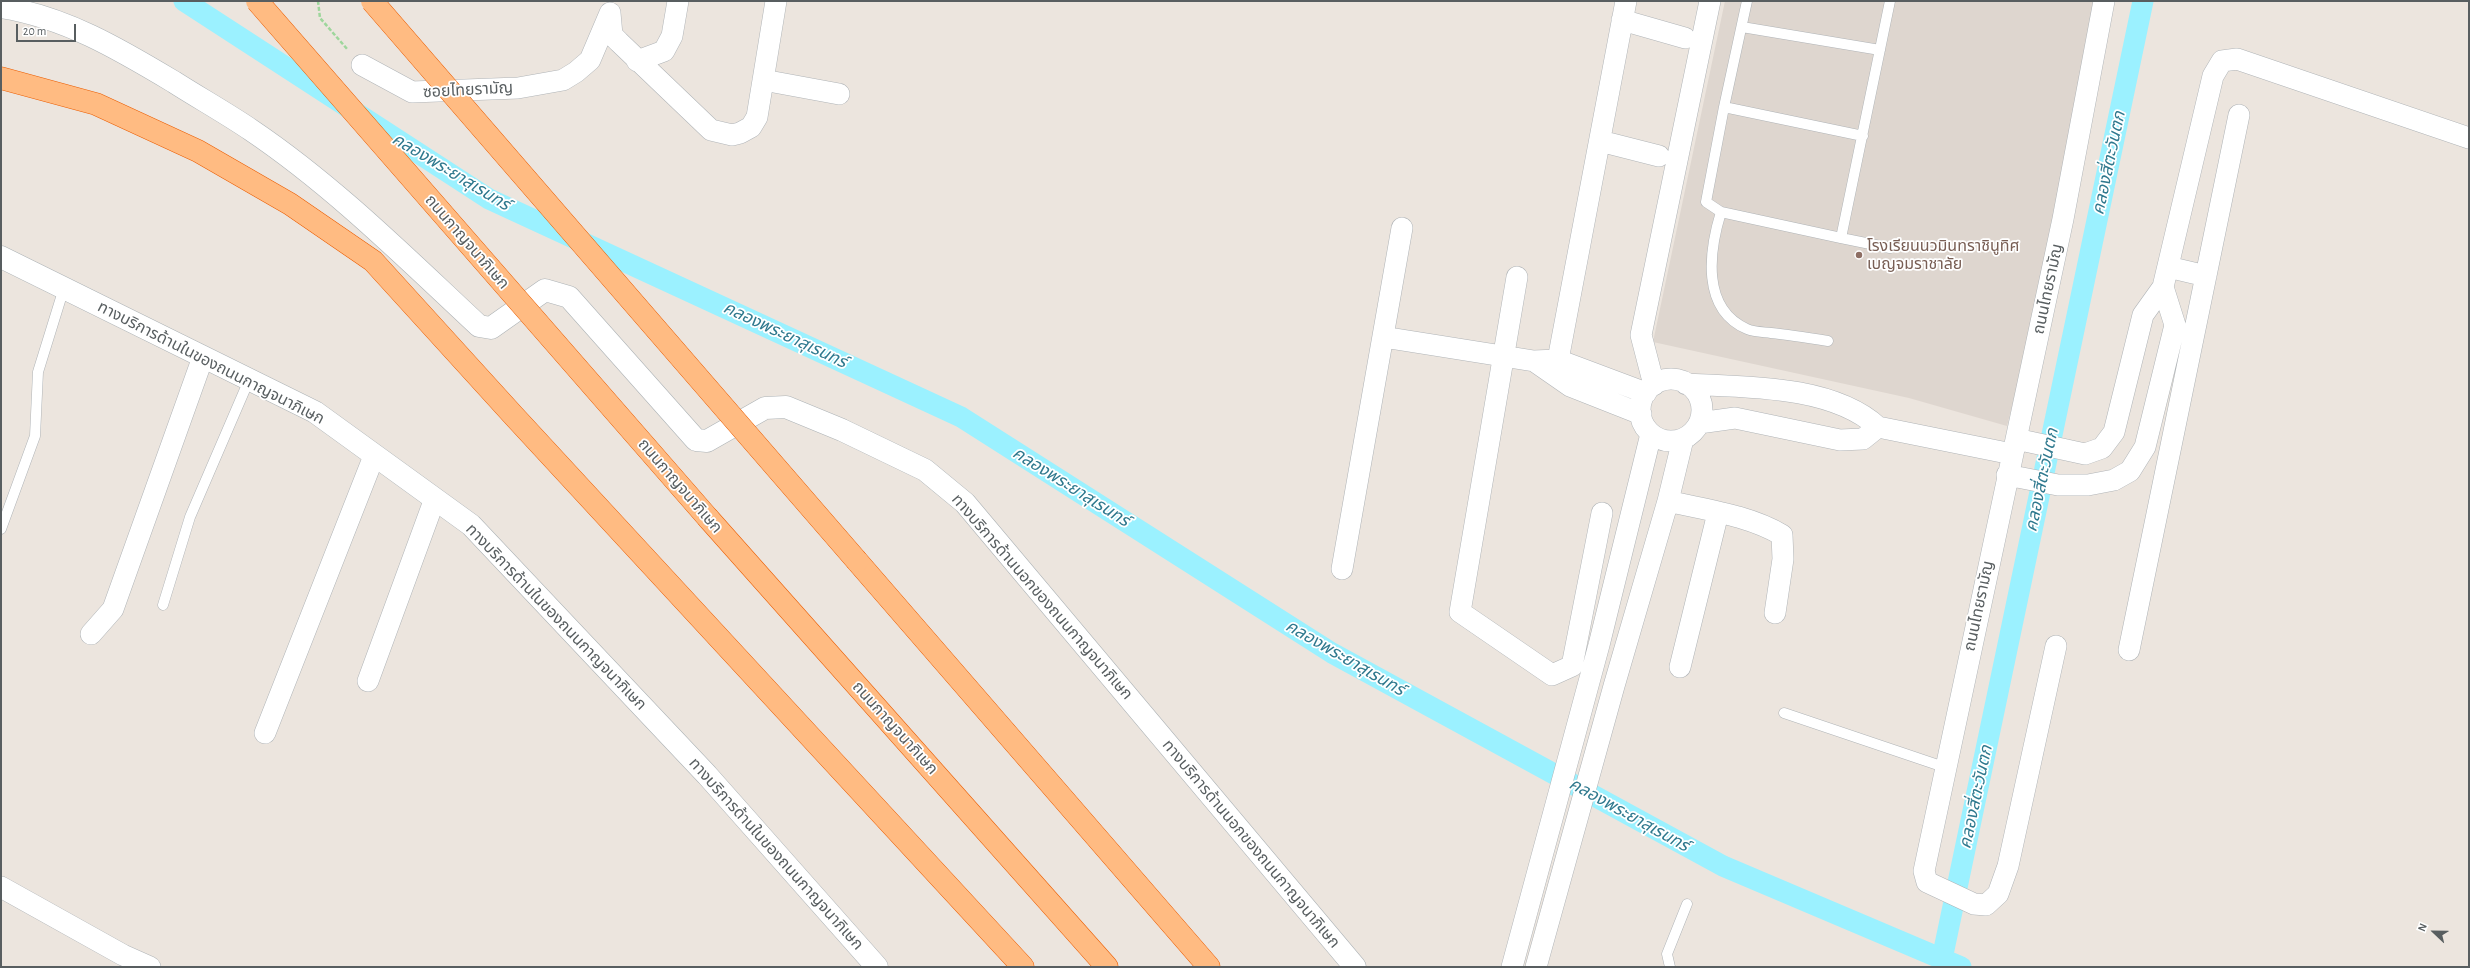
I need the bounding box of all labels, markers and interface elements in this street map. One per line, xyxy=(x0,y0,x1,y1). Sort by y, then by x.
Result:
scale bar xyxy=(18,16,78,42)
text: 20 m xyxy=(23,25,46,37)
street label: ซอยไทยรามัญ xyxy=(422,78,514,102)
water label: คลองสี่ตะวันตก xyxy=(2088,109,2130,217)
water label: คลองพระยาสุเรนทร์ xyxy=(388,129,514,215)
street label: ถนนกาญจนาภิเษก xyxy=(421,191,513,293)
place label: โรงเรียนนวมินทราชินูทิศ เบญจมราชาลัย xyxy=(1867,236,2020,274)
street label: ถนนไทยรามัญ xyxy=(2029,242,2067,336)
marker: โรงเรียนนวมินทราชินูทิศ เบญจมราชาลัย xyxy=(1854,250,1864,260)
street label: ทางบริการด้านในของถนนกาญจนาภิเษก xyxy=(94,297,328,429)
water label: คลองพระยาสุเรนทร์ xyxy=(720,297,850,373)
water label: คลองสี่ตะวันตก xyxy=(2021,426,2063,534)
street label: ถนนกาญจนาภิเษก xyxy=(634,435,726,537)
water label: คลองพระยาสุเรนทร์ xyxy=(1009,443,1133,531)
street label: ทางบริการด้านนอกของถนนกาญจนาภิเษก xyxy=(947,490,1137,704)
street label: ทางบริการด้านในของถนนกาญจนาภิเษก xyxy=(462,520,650,714)
street label: ถนนไทยรามัญ xyxy=(1960,559,1998,653)
water label: คลองพระยาสุเรนทร์ xyxy=(1282,616,1408,700)
street label: ถนนกาญจนาภิเษก xyxy=(848,677,942,779)
street label: ทางบริการด้านนอกของถนนกาญจนาภิเษก xyxy=(1158,736,1344,952)
water label: คลองสี่ตะวันตก xyxy=(1955,743,1997,851)
street label: ทางบริการด้านในของถนนกาญจนาภิเษก xyxy=(685,754,867,954)
water label: คลองพระยาสุเรนทร์ xyxy=(1566,774,1692,856)
north arrow xyxy=(2414,912,2454,952)
text: N xyxy=(2416,922,2429,933)

